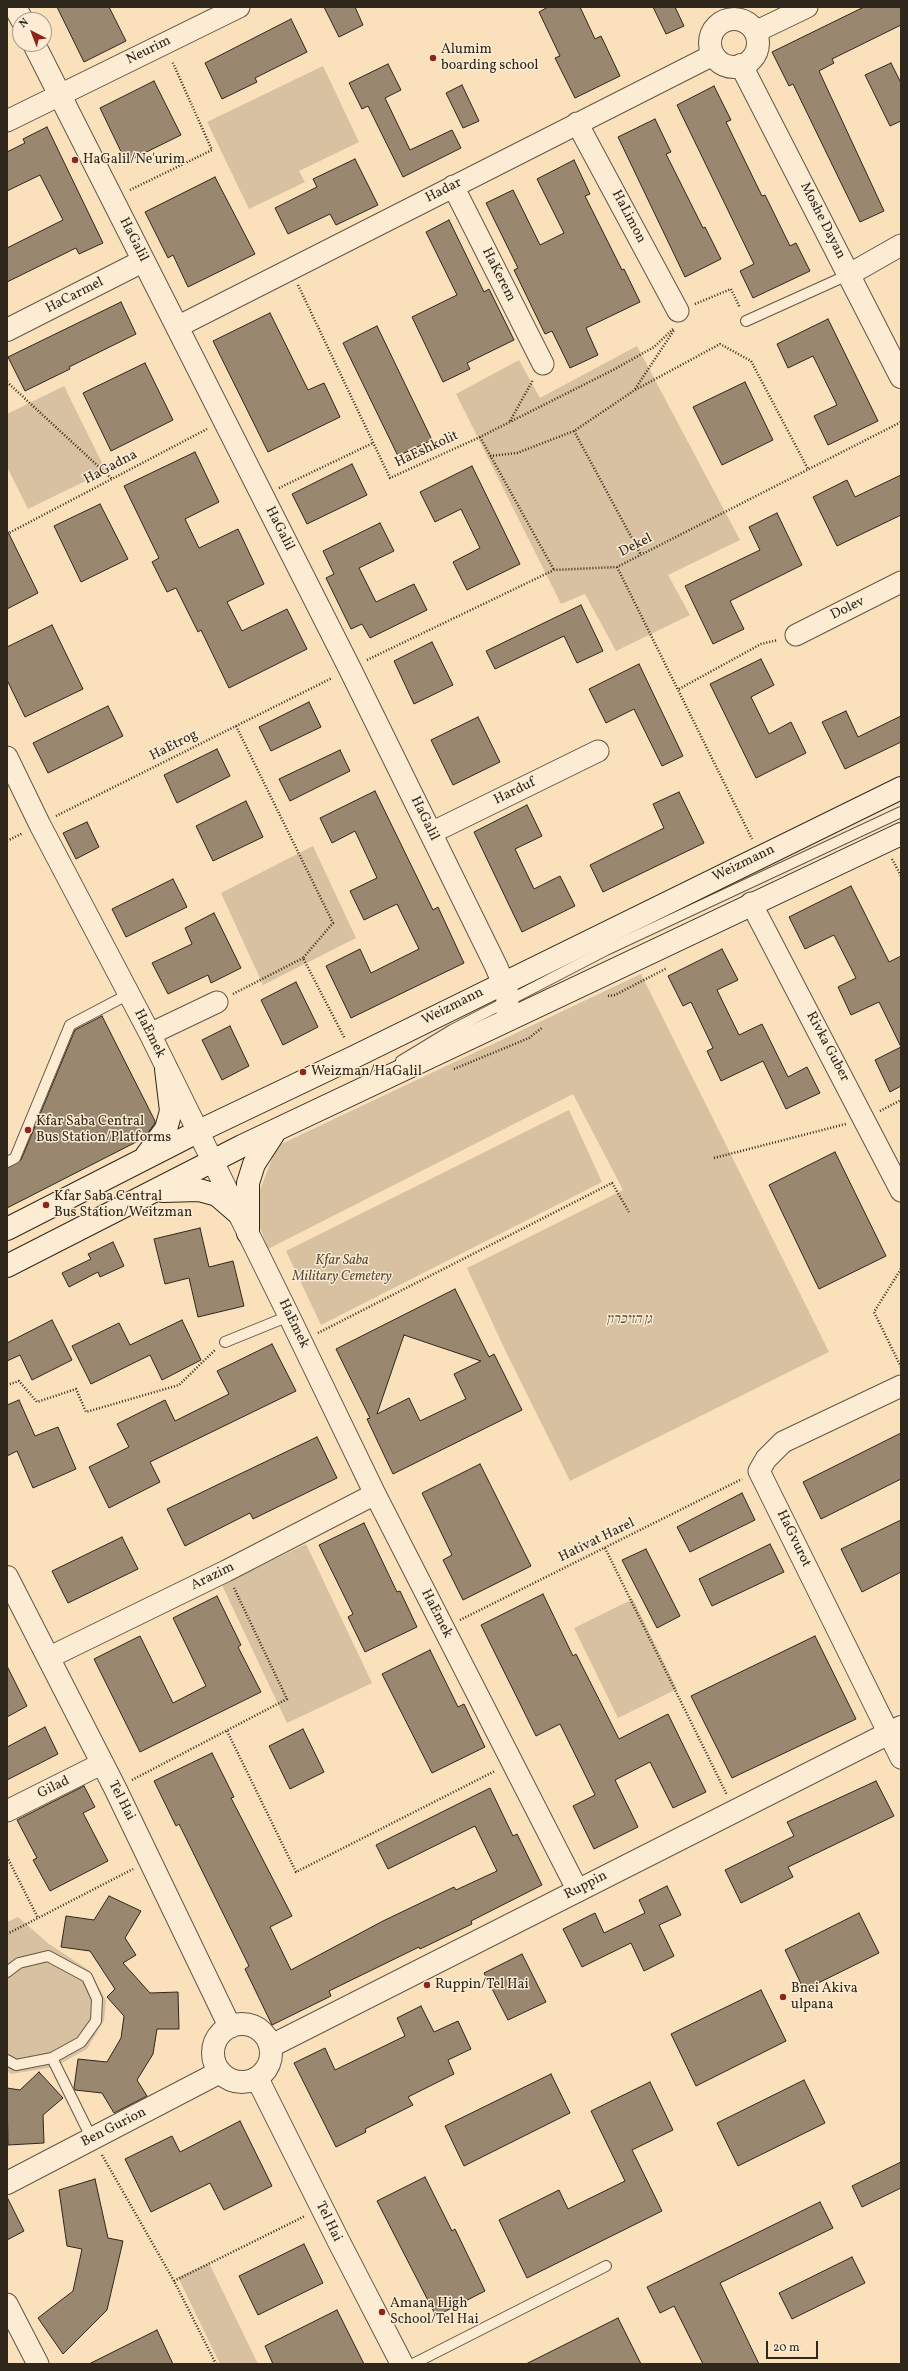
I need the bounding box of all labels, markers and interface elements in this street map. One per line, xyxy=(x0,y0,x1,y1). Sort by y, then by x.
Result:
north arrow xyxy=(12,12,52,52)
text: N xyxy=(16,15,32,32)
street label: Neurim xyxy=(124,33,174,69)
place label: Alumim boarding school xyxy=(441,42,539,74)
marker: Alumim boarding school xyxy=(428,53,438,63)
place label: HaGalil/Ne'urim xyxy=(83,152,185,168)
marker: HaGalil/Ne'urim xyxy=(70,155,80,165)
street label: Hadar xyxy=(423,175,465,207)
street label: Moshe Dayan xyxy=(796,180,848,262)
street label: HaLimon xyxy=(607,188,649,246)
street label: HaGalil xyxy=(115,215,151,265)
street label: HaKerem xyxy=(477,245,519,305)
street label: HaCarmel xyxy=(43,274,107,318)
street label: HaEshkolit xyxy=(392,428,462,472)
street label: HaGadna xyxy=(81,447,141,489)
street label: HaGalil xyxy=(261,504,297,554)
street label: Dekel xyxy=(617,531,655,561)
street label: Dolev xyxy=(828,594,868,624)
street label: HaEtrog xyxy=(147,727,201,765)
street label: Harduf xyxy=(492,775,538,809)
street label: HaGalil xyxy=(406,794,442,844)
street label: Weizmann xyxy=(710,842,778,886)
street label: Weizmann xyxy=(419,984,487,1030)
street label: HaEmek xyxy=(130,1007,168,1061)
street label: Rivka Guber xyxy=(802,1009,852,1085)
place label: Weizman/HaGalil xyxy=(311,1064,422,1080)
marker: Weizman/HaGalil xyxy=(298,1067,308,1077)
place label: Kfar Saba Central Bus Station/Platforms xyxy=(36,1114,171,1146)
marker: Kfar Saba Central Bus Station/Platforms xyxy=(23,1125,33,1135)
place label: Kfar Saba Central Bus Station/Weitzman xyxy=(54,1189,192,1222)
marker: Kfar Saba Central Bus Station/Weitzman xyxy=(41,1200,51,1210)
park label: Kfar Saba Military Cemetery xyxy=(292,1253,392,1286)
street label: HaEmek xyxy=(274,1297,312,1351)
park label: גן הזיכרון xyxy=(606,1312,652,1328)
street label: HaGvurot xyxy=(772,1508,814,1570)
street label: Hativat Harel xyxy=(556,1515,638,1567)
street label: Arazim xyxy=(189,1559,237,1595)
street label: HaEmek xyxy=(417,1587,455,1641)
street label: Gilad xyxy=(35,1773,73,1803)
street label: Tel Hai xyxy=(104,1778,138,1824)
street label: Ruppin xyxy=(562,1868,610,1904)
place label: Ruppin/Tel Hai xyxy=(435,1977,529,1993)
marker: Ruppin/Tel Hai xyxy=(422,1980,432,1990)
place label: Bnei Akiva ulpana xyxy=(791,1981,858,2014)
marker: Bnei Akiva ulpana xyxy=(778,1992,788,2002)
street label: Ben Gurion xyxy=(79,2105,149,2151)
street label: Tel Hai xyxy=(311,2199,345,2245)
place label: Amana High School/Tel Hai xyxy=(390,2296,479,2328)
marker: Amana High School/Tel Hai xyxy=(377,2307,387,2317)
scale bar xyxy=(768,2333,820,2359)
text: 20 m xyxy=(773,2340,800,2356)

